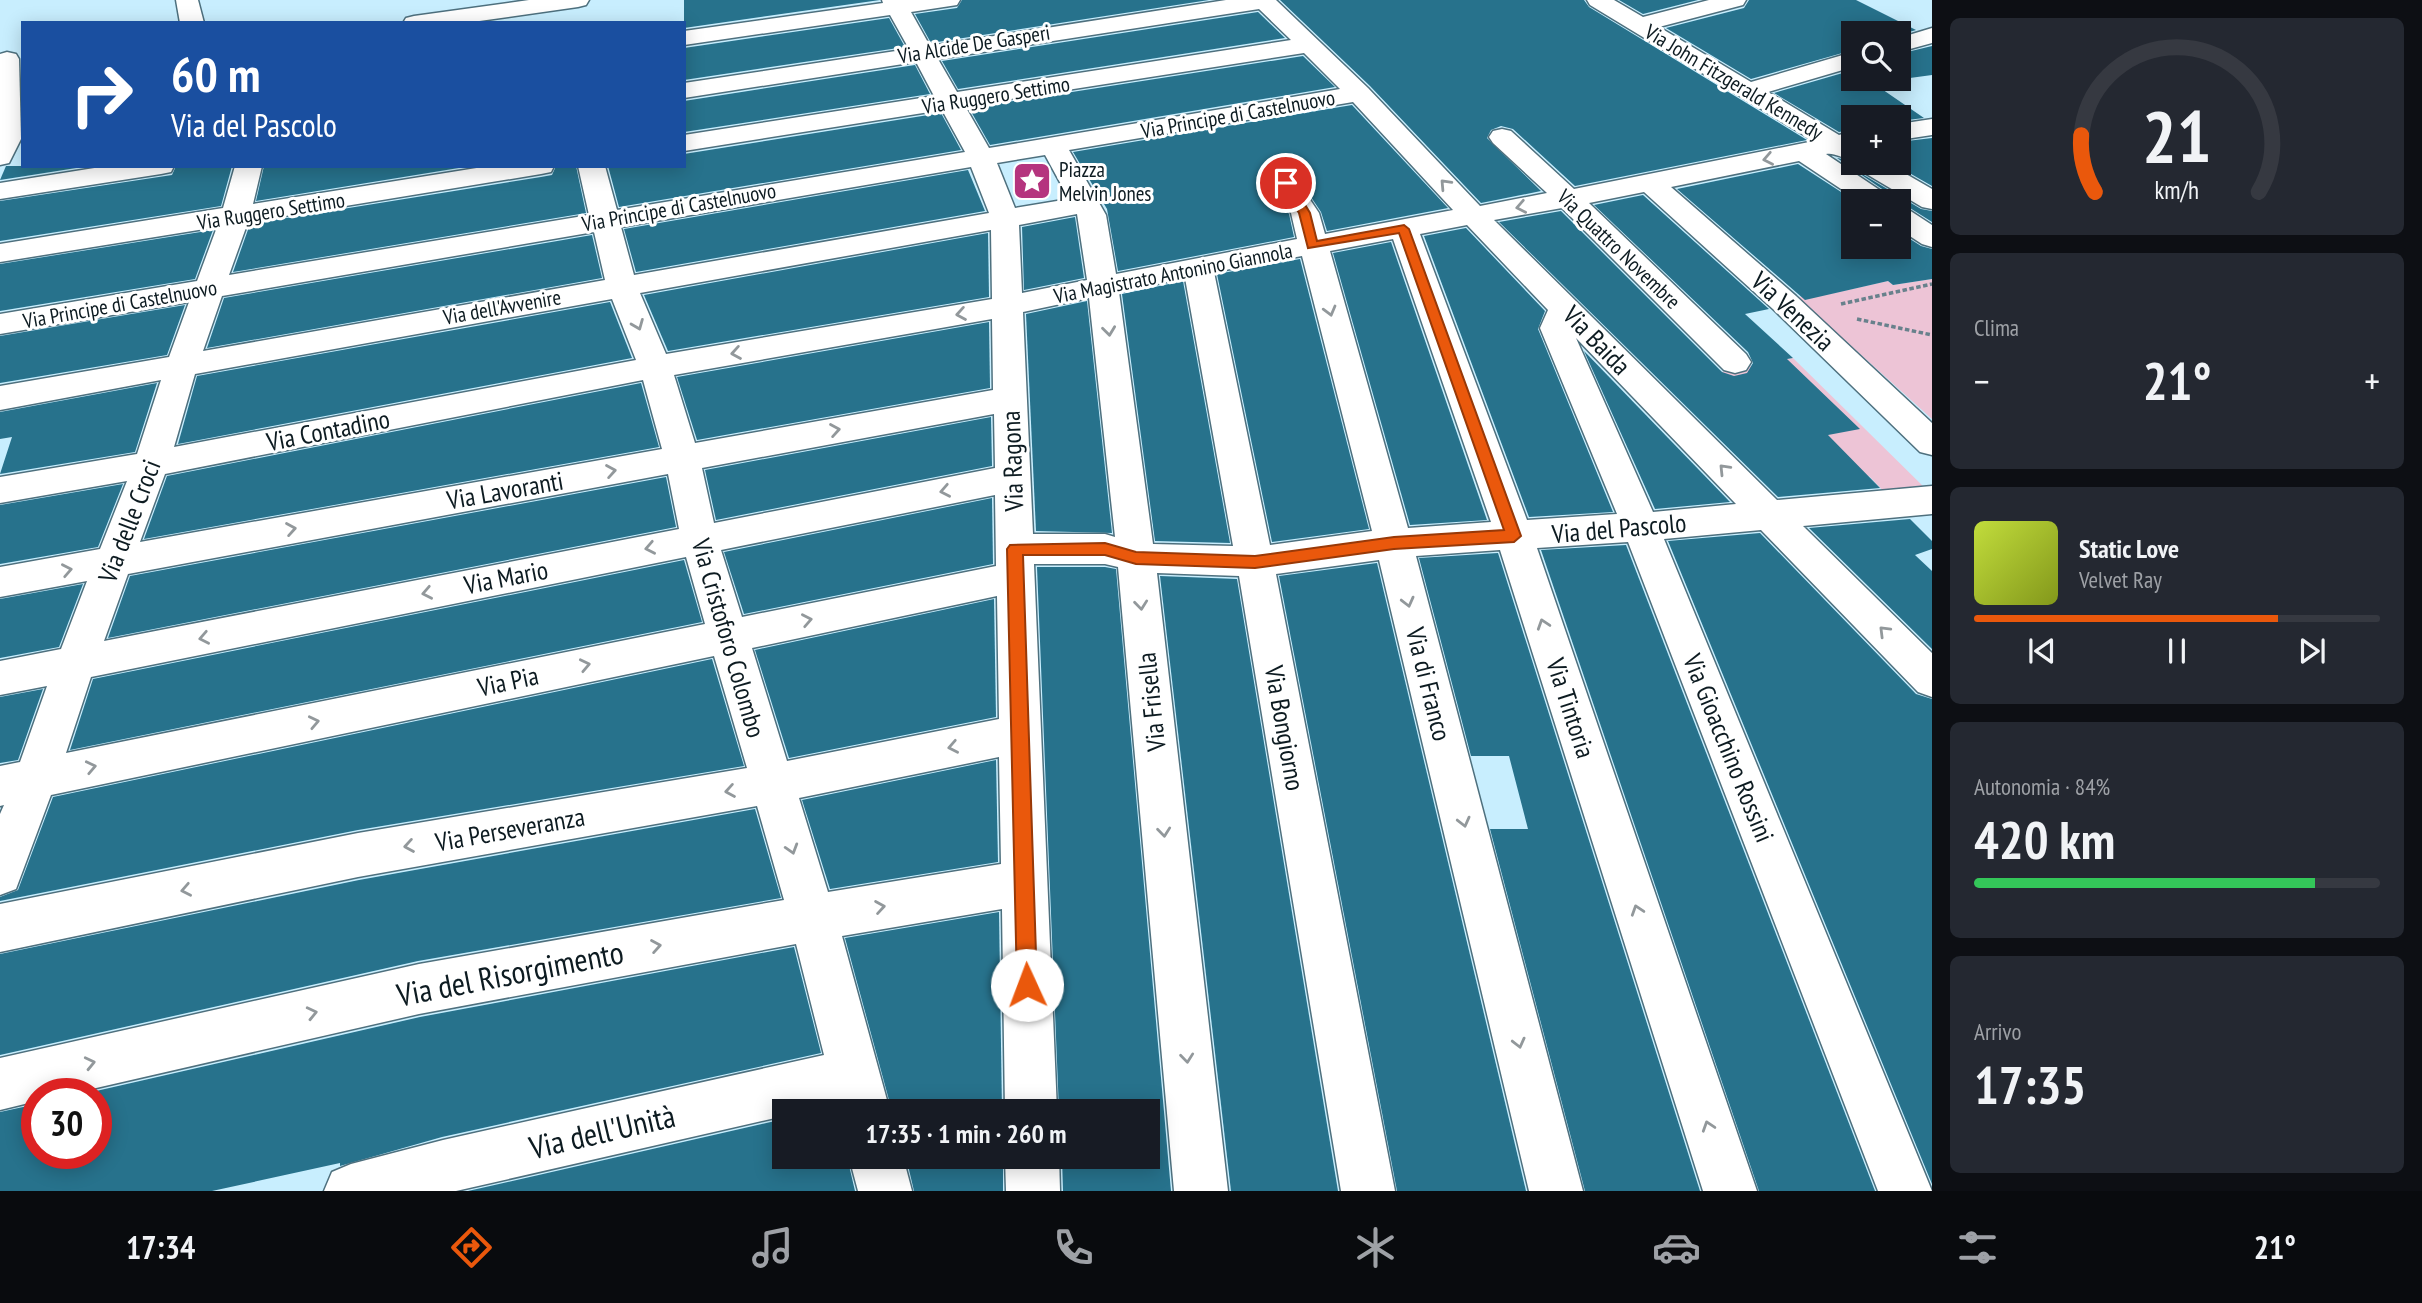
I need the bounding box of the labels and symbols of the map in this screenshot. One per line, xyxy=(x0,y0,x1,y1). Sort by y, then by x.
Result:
street label: Via John Fitzgerald Kennedy xyxy=(1639,18,1828,146)
street label: Via Alcide De Gasperi xyxy=(895,19,1052,70)
street label: Via Ruggero Settimo xyxy=(919,70,1072,120)
street label: Via Principe di Castelnuovo xyxy=(1138,84,1337,145)
one-way arrow xyxy=(1762,151,1774,166)
pin xyxy=(1256,153,1316,213)
place label: Piazza Melvin Jones xyxy=(1059,156,1151,207)
place icon: Piazza Melvin Jones xyxy=(1011,160,1053,202)
street label: Via Principe di Castelnuovo xyxy=(579,177,778,238)
one-way arrow xyxy=(1440,179,1453,192)
street label: Via Quattro Novembre xyxy=(1551,183,1686,315)
street label: Via Ruggero Settimo xyxy=(194,186,347,236)
one-way arrow xyxy=(1515,199,1527,214)
street label: Via Magistrato Antonino Giannola xyxy=(1050,237,1295,310)
street label: Via Venezia xyxy=(1744,264,1841,358)
street label: Via Principe di Castelnuovo xyxy=(20,274,219,335)
street label: Via dell'Avvenire xyxy=(440,283,563,331)
street label: Via Baida xyxy=(1555,298,1638,382)
one-way arrow xyxy=(1322,305,1337,317)
one-way arrow xyxy=(955,306,966,321)
one-way arrow xyxy=(630,319,644,331)
one-way arrow xyxy=(1101,325,1116,337)
one-way arrow xyxy=(730,344,742,359)
street label: Via Contadino xyxy=(263,402,392,458)
street label: Via Ragona xyxy=(994,410,1030,513)
one-way arrow xyxy=(829,423,841,438)
street label: Via delle Croci xyxy=(90,455,167,588)
street label: Via Lavoranti xyxy=(443,464,566,517)
one-way arrow xyxy=(605,464,617,479)
one-way arrow xyxy=(1719,465,1732,478)
one-way arrow xyxy=(939,483,951,498)
street label: Via del Pascolo xyxy=(1549,506,1688,550)
one-way arrow xyxy=(285,522,297,537)
street label: Via Cristoforo Colombo xyxy=(685,534,773,741)
one-way arrow xyxy=(644,540,656,555)
street label: Via Mario xyxy=(460,553,551,601)
one-way arrow xyxy=(61,563,73,578)
one-way arrow xyxy=(421,585,433,600)
one-way arrow xyxy=(1400,596,1414,608)
one-way arrow xyxy=(1133,600,1148,611)
one-way arrow xyxy=(801,613,813,628)
one-way arrow xyxy=(1537,619,1551,631)
street label: Via di Franco xyxy=(1399,623,1459,744)
one-way arrow xyxy=(1880,627,1892,639)
one-way arrow xyxy=(198,629,210,644)
street label: Via Gioacchino Rossini xyxy=(1676,648,1782,847)
street label: Via Frisella xyxy=(1129,651,1173,754)
street label: Via Tintoria xyxy=(1539,653,1603,762)
street label: Via Pia xyxy=(474,658,541,704)
one-way arrow xyxy=(578,659,590,674)
street label: Via Bongiorno xyxy=(1258,662,1312,793)
one-way arrow xyxy=(308,715,320,730)
one-way arrow xyxy=(947,739,959,754)
one-way arrow xyxy=(85,761,97,776)
one-way arrow xyxy=(724,783,736,798)
street label: Via Perseveranza xyxy=(432,800,587,859)
one-way arrow xyxy=(1456,816,1470,828)
one-way arrow xyxy=(1156,827,1171,838)
one-way arrow xyxy=(403,838,415,853)
one-way arrow xyxy=(783,843,798,855)
one-way arrow xyxy=(180,882,192,897)
one-way arrow xyxy=(874,900,886,915)
one-way arrow xyxy=(1631,904,1645,917)
street label: Via del Risorgimento xyxy=(392,930,627,1016)
one-way arrow xyxy=(650,939,662,954)
position arrow xyxy=(990,948,1064,1022)
one-way arrow xyxy=(306,1007,318,1021)
one-way arrow xyxy=(1511,1037,1525,1049)
one-way arrow xyxy=(1179,1053,1194,1064)
one-way arrow xyxy=(84,1057,96,1072)
speed limit sign: 30 xyxy=(21,1078,112,1169)
street label: Via dell'Unità xyxy=(524,1094,679,1168)
one-way arrow xyxy=(1702,1121,1716,1133)

